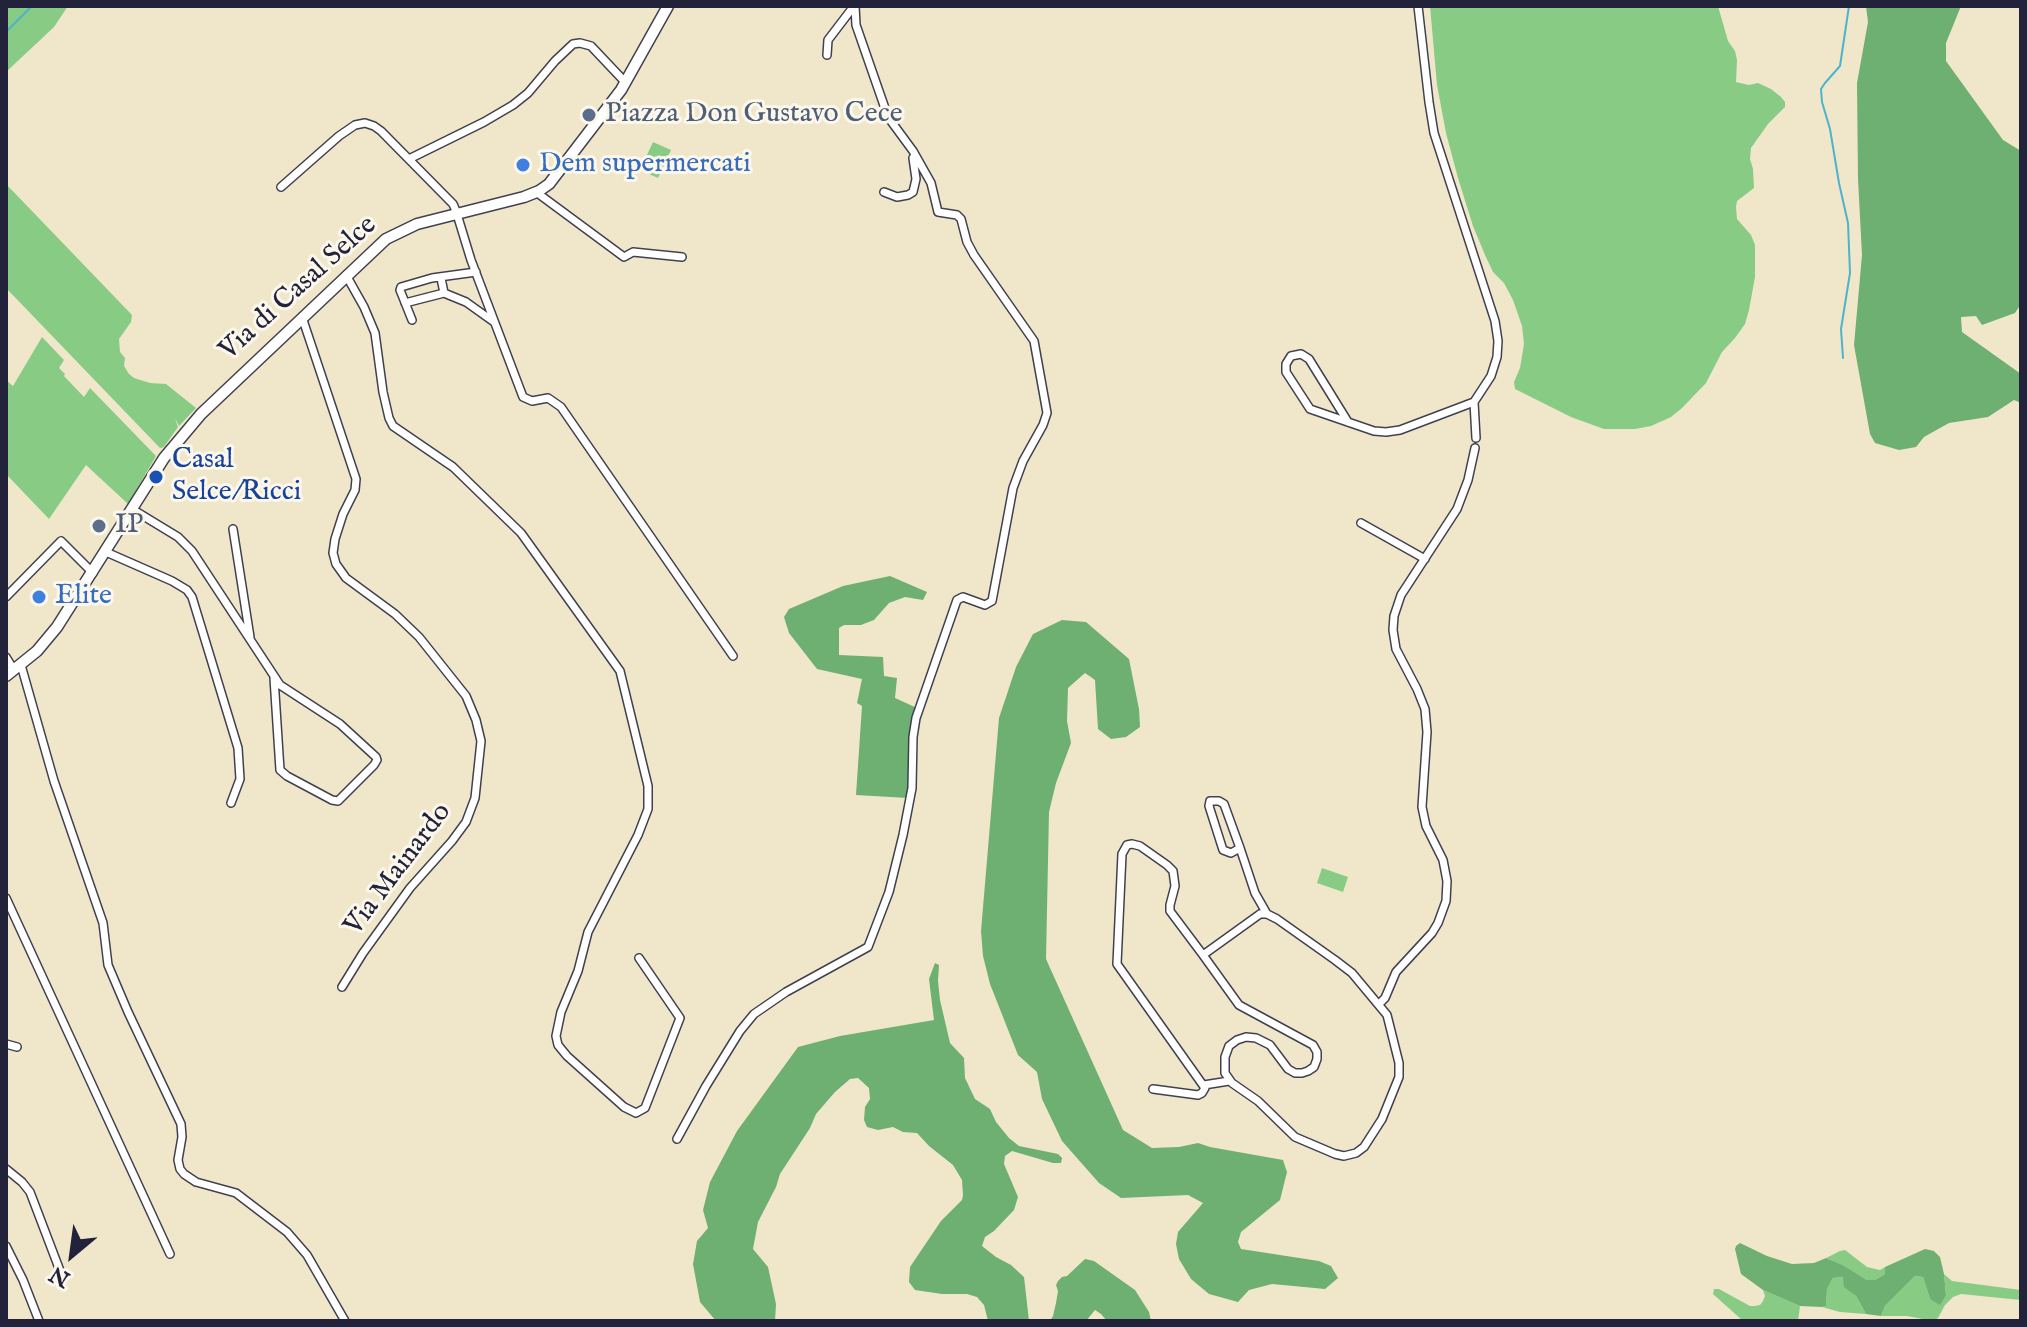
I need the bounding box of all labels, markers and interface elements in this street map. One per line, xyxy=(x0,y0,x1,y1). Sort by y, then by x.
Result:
place label: Piazza Don Gustavo Cece xyxy=(605,98,903,132)
marker: Piazza Don Gustavo Cece xyxy=(580,106,598,124)
place label: Dem supermercati xyxy=(539,148,751,182)
marker: Dem supermercati xyxy=(514,156,532,174)
street label: Via di Casal Selce xyxy=(213,210,385,368)
place label: Casal Selce/Ricci xyxy=(172,444,301,510)
marker: Casal Selce/Ricci xyxy=(147,468,165,486)
place label: IP xyxy=(115,509,143,543)
marker: IP xyxy=(90,517,108,535)
place label: Elite xyxy=(55,580,112,614)
marker: Elite xyxy=(30,588,48,606)
street label: Via Mainardo xyxy=(338,797,460,943)
north arrow xyxy=(32,1215,112,1295)
text: N xyxy=(45,1259,75,1293)

